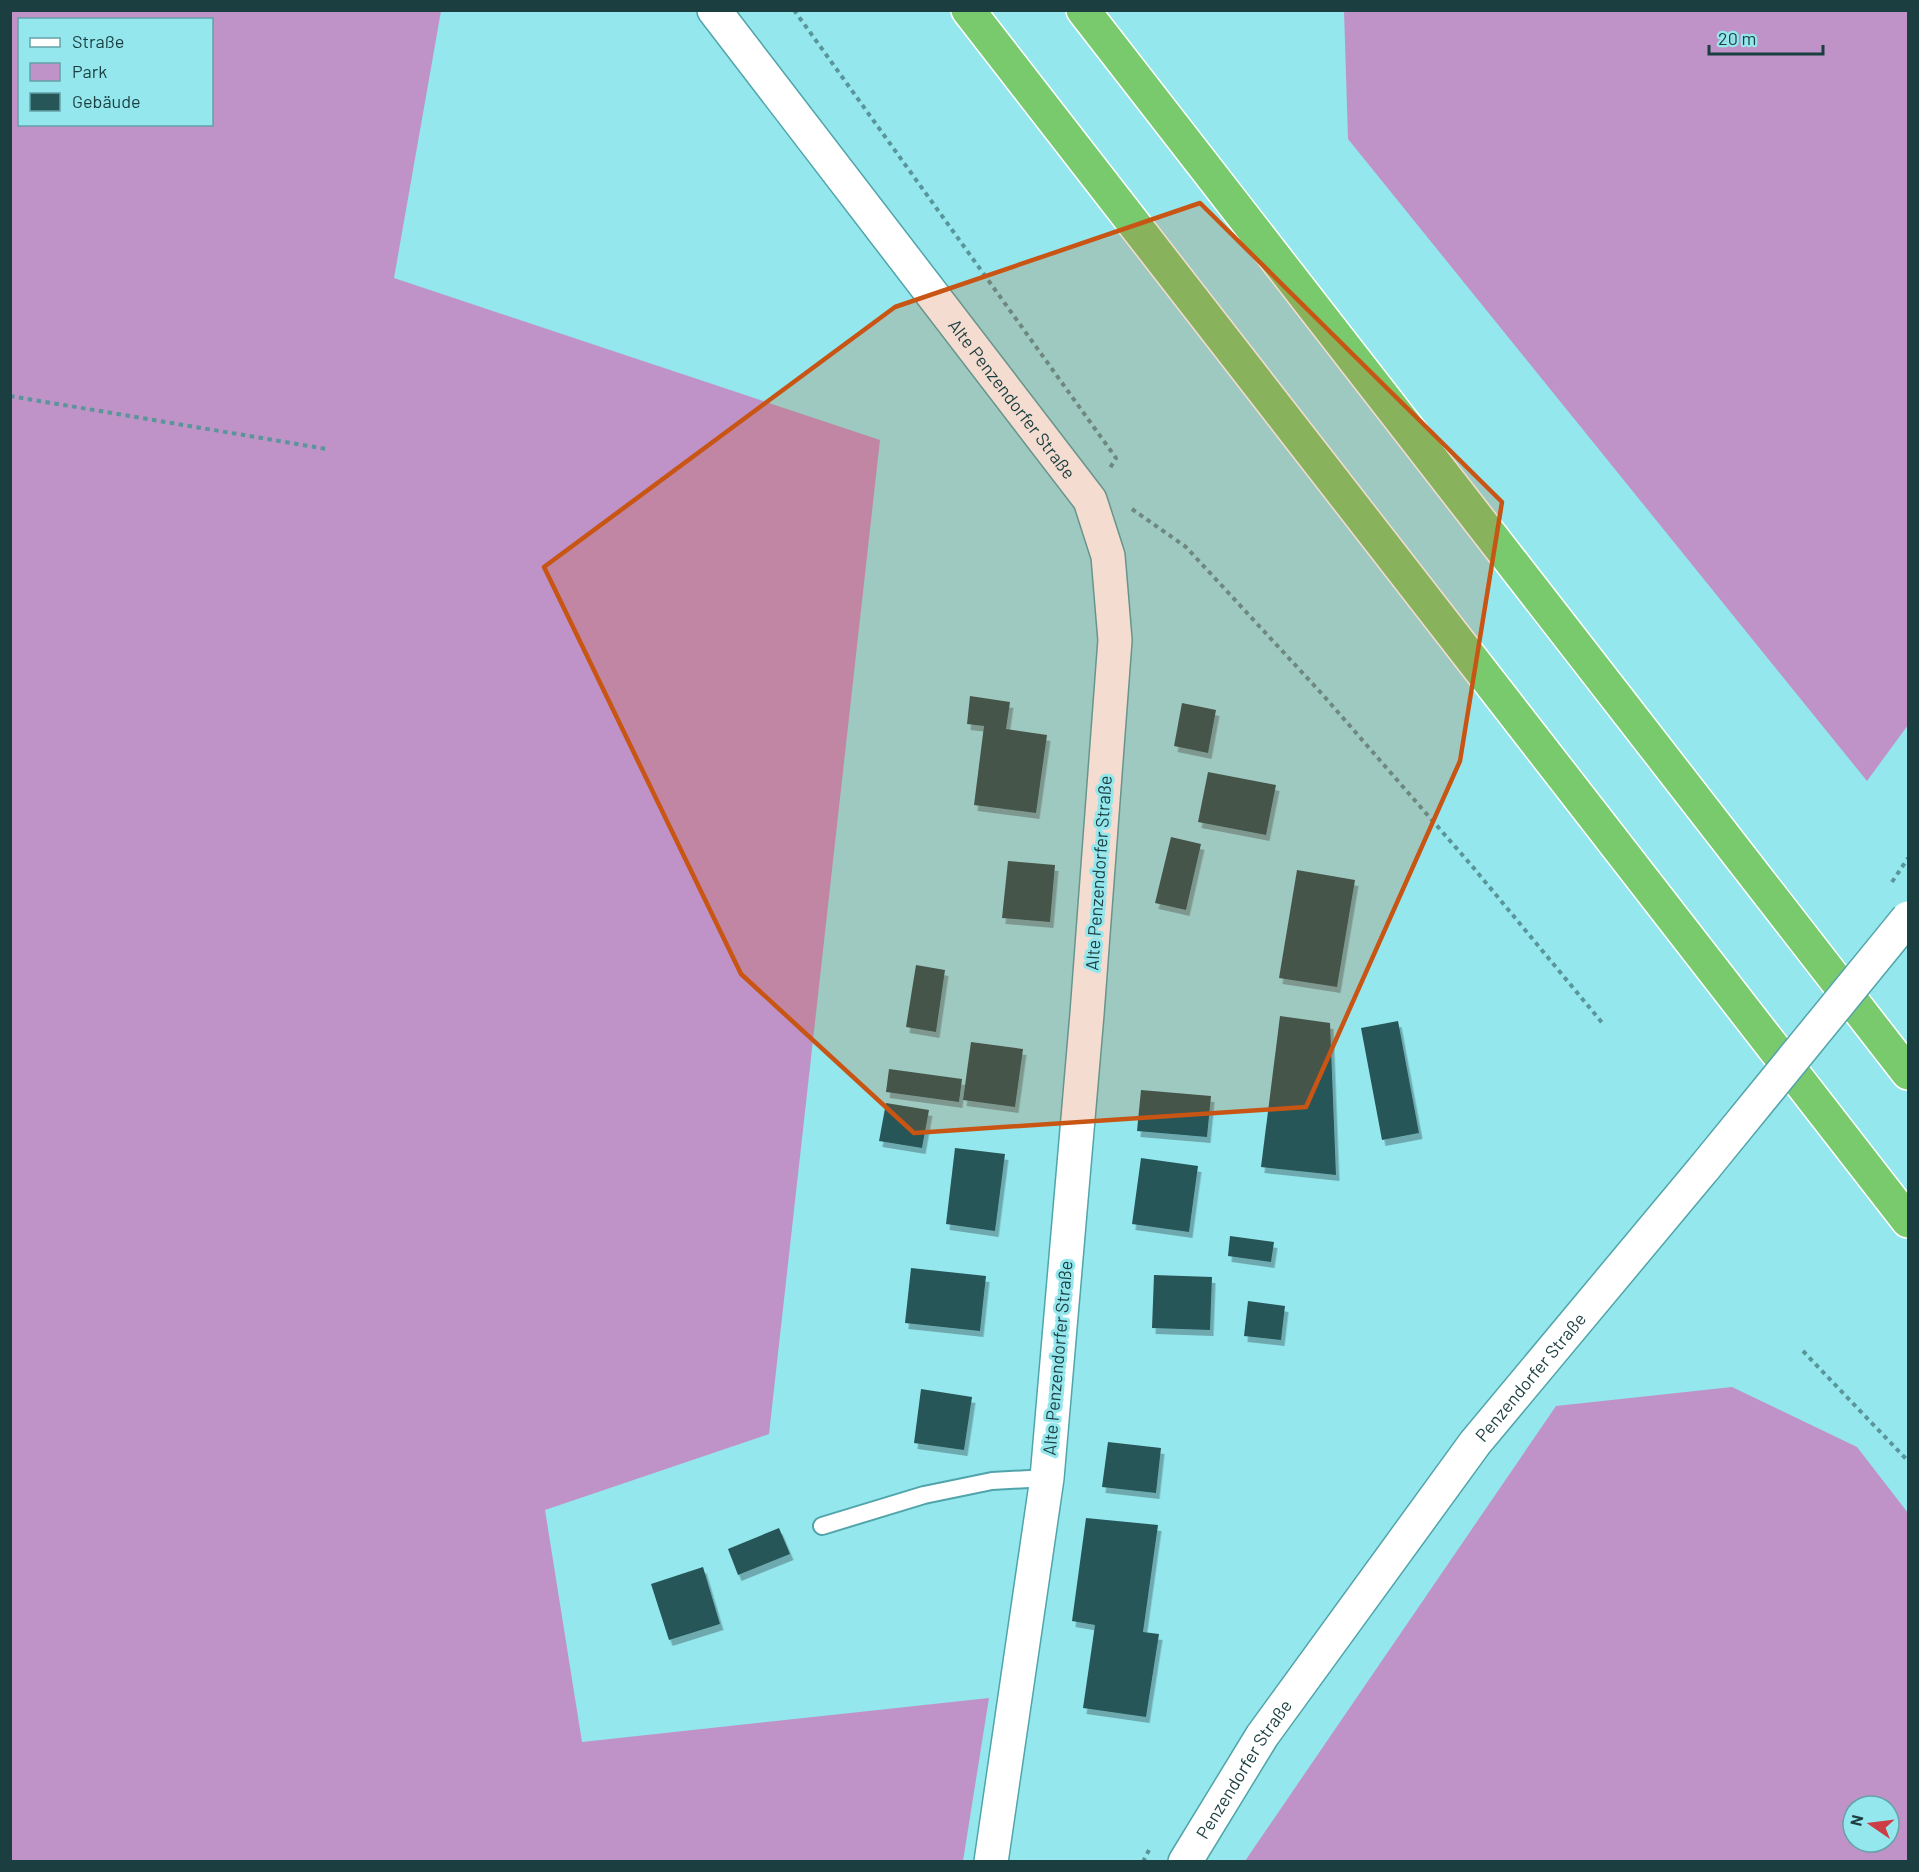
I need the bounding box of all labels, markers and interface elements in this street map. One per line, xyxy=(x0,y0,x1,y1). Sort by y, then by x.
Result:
legend xyxy=(18,18,213,126)
scale bar xyxy=(1709,18,1823,56)
text: 20 m xyxy=(1718,27,1756,49)
text: Straße xyxy=(72,30,124,52)
text: Park xyxy=(72,60,107,82)
text: Gebäude xyxy=(72,90,141,112)
street label: Alte Penzendorfer Straße xyxy=(944,314,1081,483)
street label: Alte Penzendorfer Straße xyxy=(1080,775,1116,971)
street label: Alte Penzendorfer Straße xyxy=(1038,1260,1076,1456)
street label: Penzendorfer Straße xyxy=(1470,1308,1590,1446)
street label: Penzendorfer Straße xyxy=(1191,1695,1296,1843)
north arrow xyxy=(1841,1794,1901,1854)
text: N xyxy=(1845,1813,1866,1828)

